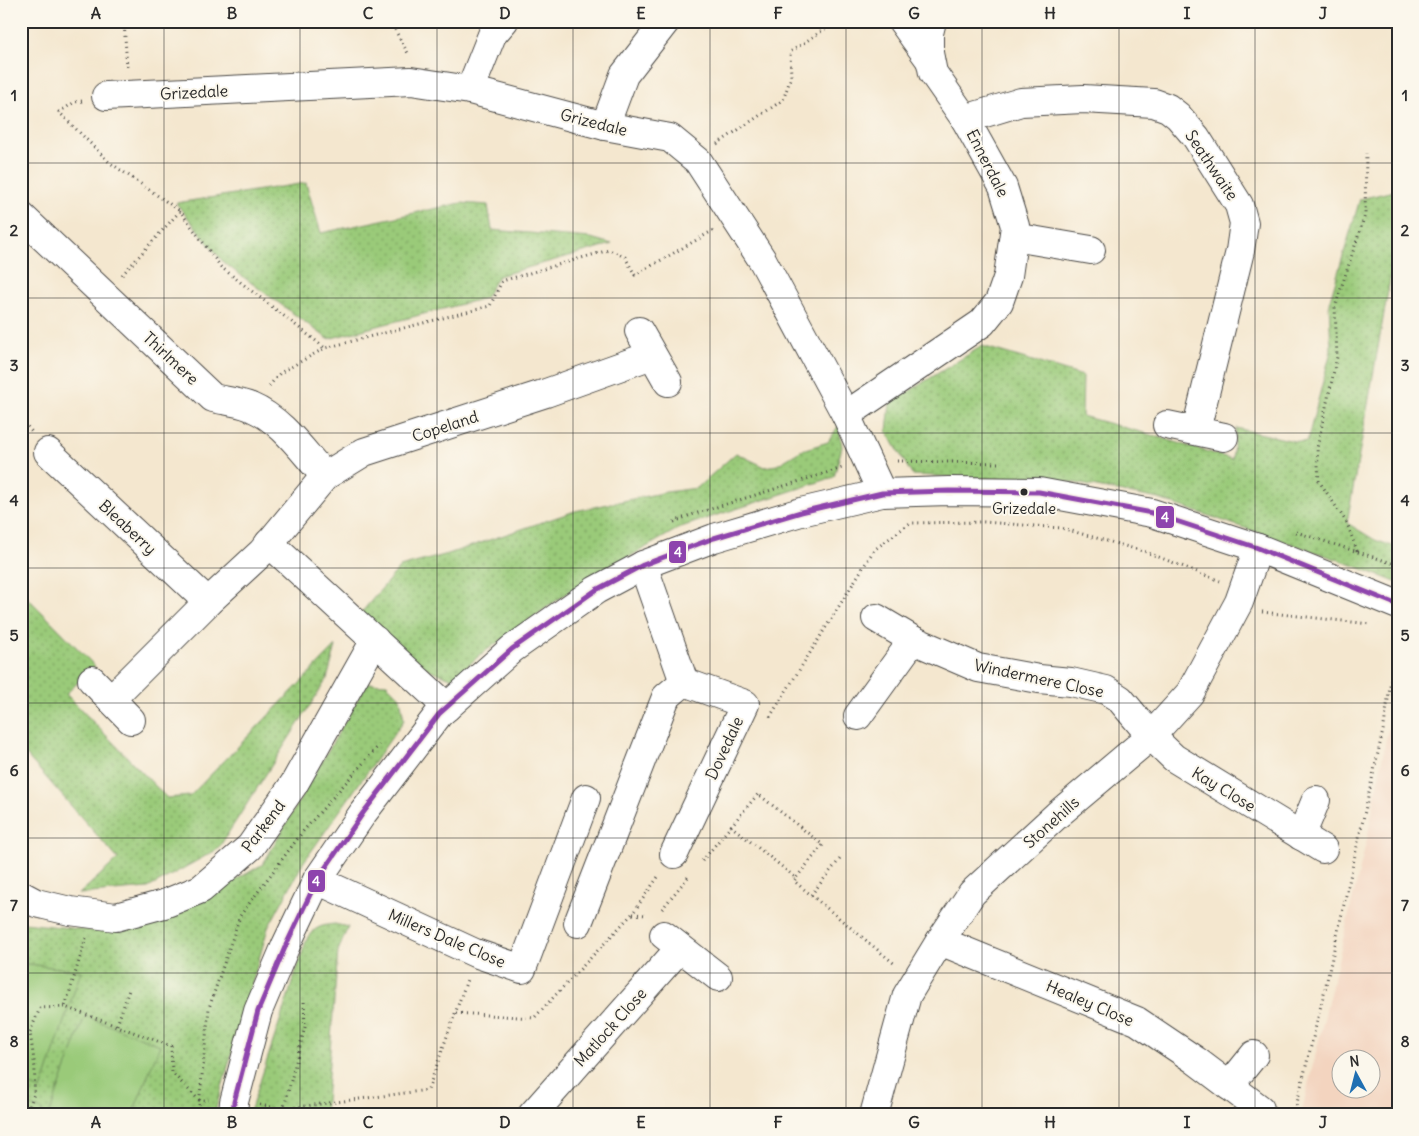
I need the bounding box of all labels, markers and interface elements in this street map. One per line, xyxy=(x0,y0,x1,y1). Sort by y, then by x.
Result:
text: A xyxy=(91,3,101,23)
text: B xyxy=(227,3,238,23)
text: C xyxy=(363,3,374,23)
text: D xyxy=(499,3,511,23)
text: E xyxy=(636,3,646,23)
text: F xyxy=(773,3,783,23)
text: G xyxy=(908,3,920,23)
text: H xyxy=(1044,3,1056,23)
text: I xyxy=(1184,3,1191,23)
text: J xyxy=(1319,3,1328,23)
street label: Grizedale xyxy=(159,80,229,104)
text: 1 xyxy=(11,85,17,105)
text: 1 xyxy=(1402,85,1408,105)
street label: Grizedale xyxy=(558,104,630,140)
street label: Ennerdale xyxy=(962,126,1014,200)
street label: Seathwaite xyxy=(1181,126,1243,204)
text: 2 xyxy=(10,220,19,240)
text: 2 xyxy=(1401,220,1410,240)
street label: Thirlmere xyxy=(139,327,203,389)
text: 3 xyxy=(9,355,19,375)
text: 3 xyxy=(1400,355,1410,375)
street label: Copeland xyxy=(409,406,481,446)
marker: Grizedale xyxy=(1019,487,1029,497)
text: 4 xyxy=(9,490,19,510)
text: 4 xyxy=(1400,490,1410,510)
street label: Bleaberry xyxy=(95,495,161,559)
place label: Grizedale xyxy=(992,499,1056,518)
line badge: 4 xyxy=(1155,505,1175,529)
text: 4 xyxy=(1161,508,1169,526)
line badge: 4 xyxy=(668,540,687,564)
text: 4 xyxy=(674,543,682,561)
text: 5 xyxy=(9,625,19,645)
text: 5 xyxy=(1400,625,1410,645)
street label: Windermere Close xyxy=(972,654,1106,702)
street label: Dovedale xyxy=(701,713,747,783)
text: 6 xyxy=(9,760,19,780)
text: 6 xyxy=(1400,760,1410,780)
street label: Kay Close xyxy=(1189,762,1259,816)
street label: Stonehills xyxy=(1019,792,1083,852)
street label: Parkend xyxy=(237,796,289,856)
line badge: 4 xyxy=(307,869,326,893)
text: 4 xyxy=(312,872,320,890)
text: 7 xyxy=(10,895,18,915)
text: 7 xyxy=(1401,895,1409,915)
street label: Millers Dale Close xyxy=(385,904,509,972)
street label: Healey Close xyxy=(1043,976,1137,1030)
street label: Matlock Close xyxy=(569,983,651,1071)
text: 8 xyxy=(9,1031,19,1051)
text: 8 xyxy=(1400,1031,1410,1051)
north arrow xyxy=(1332,1048,1382,1098)
text: N xyxy=(1349,1052,1360,1071)
text: A xyxy=(91,1112,101,1132)
text: B xyxy=(227,1112,238,1132)
text: C xyxy=(363,1112,374,1132)
text: D xyxy=(499,1112,511,1132)
text: E xyxy=(636,1112,646,1132)
text: F xyxy=(773,1112,783,1132)
text: G xyxy=(908,1112,920,1132)
text: H xyxy=(1044,1112,1056,1132)
text: I xyxy=(1184,1112,1191,1132)
text: J xyxy=(1319,1112,1328,1132)

